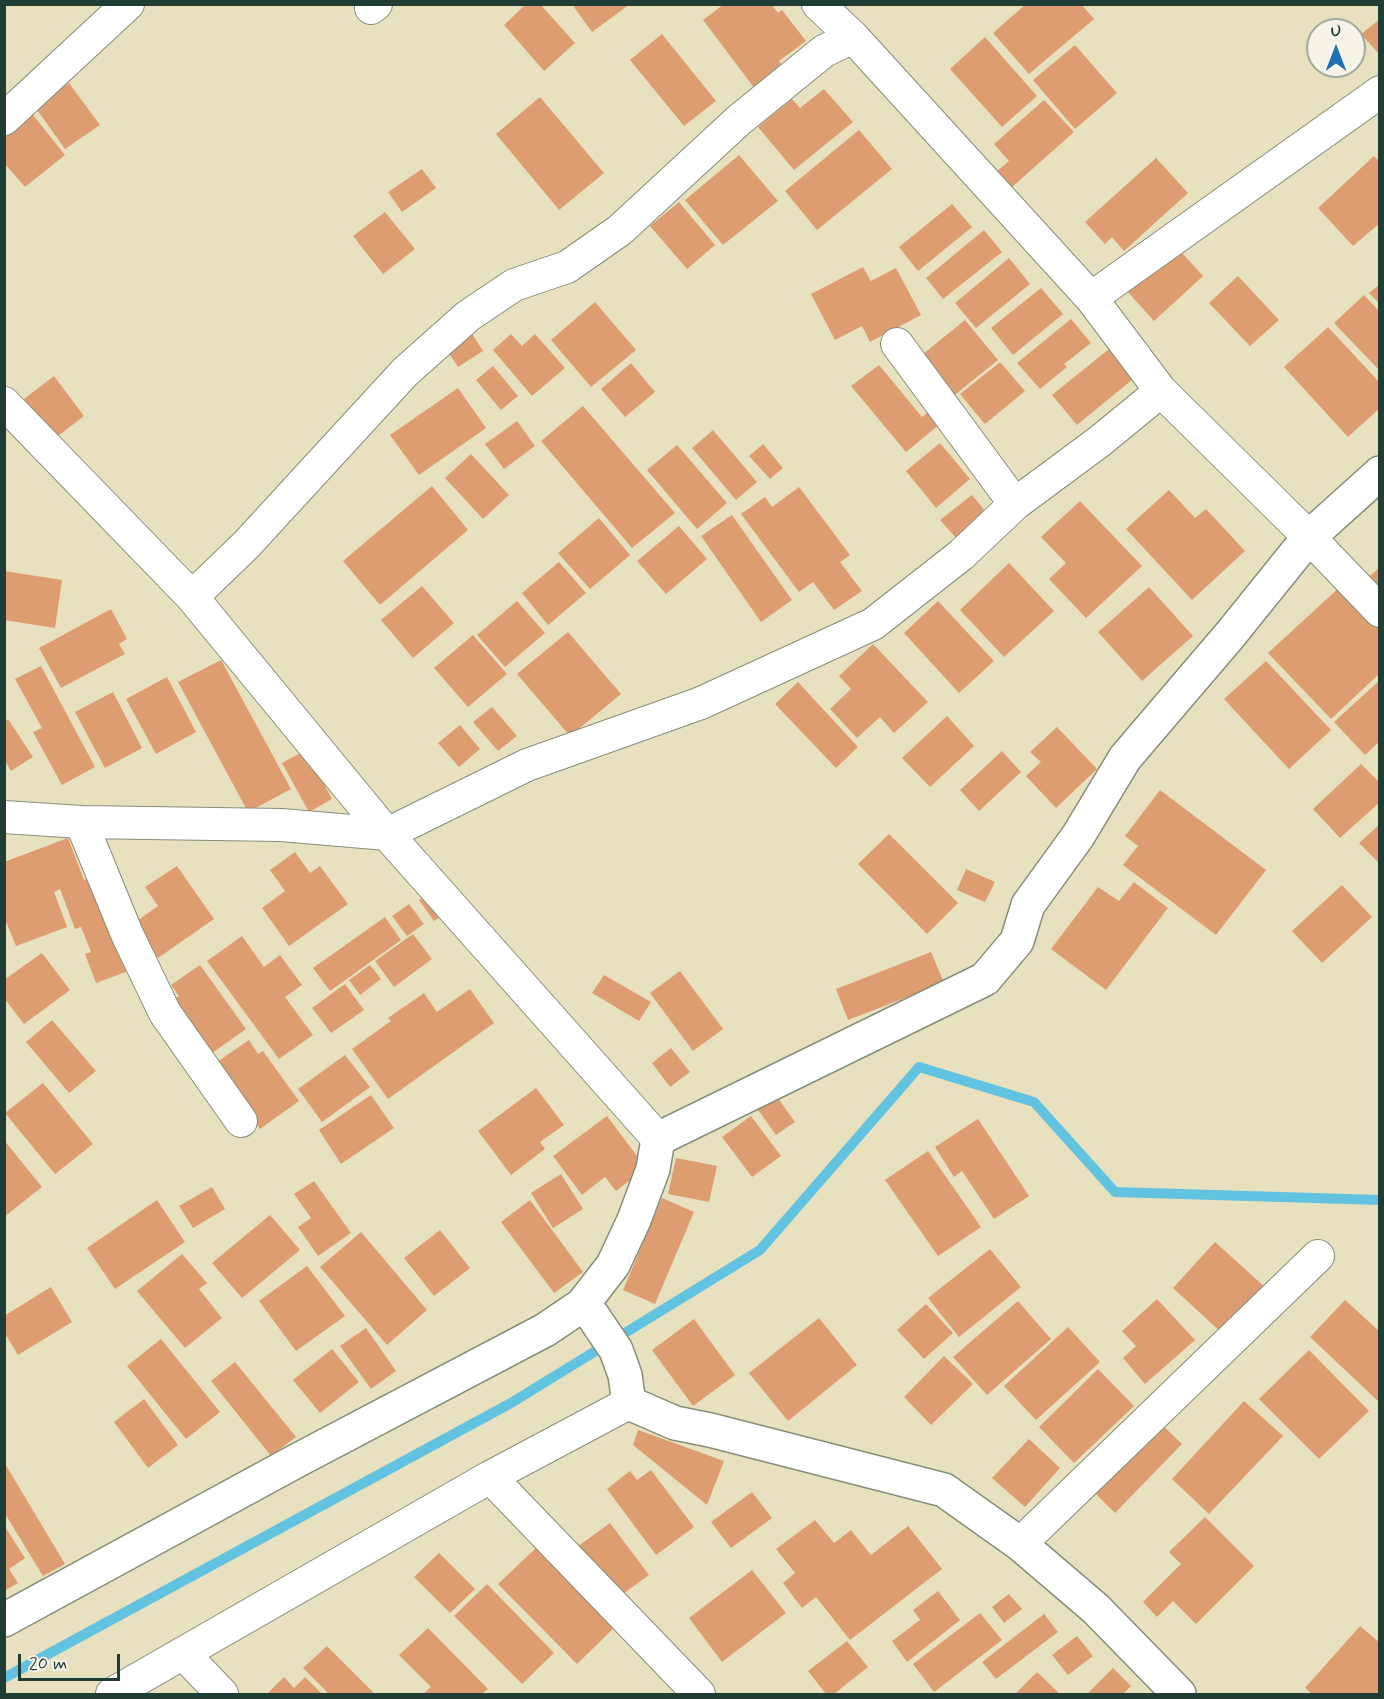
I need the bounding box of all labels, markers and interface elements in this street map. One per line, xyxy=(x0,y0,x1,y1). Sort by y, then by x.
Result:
north arrow xyxy=(1306,18,1366,78)
text: U xyxy=(1331,21,1341,42)
scale bar xyxy=(21,1642,123,1680)
text: 20 m xyxy=(29,1652,67,1676)

